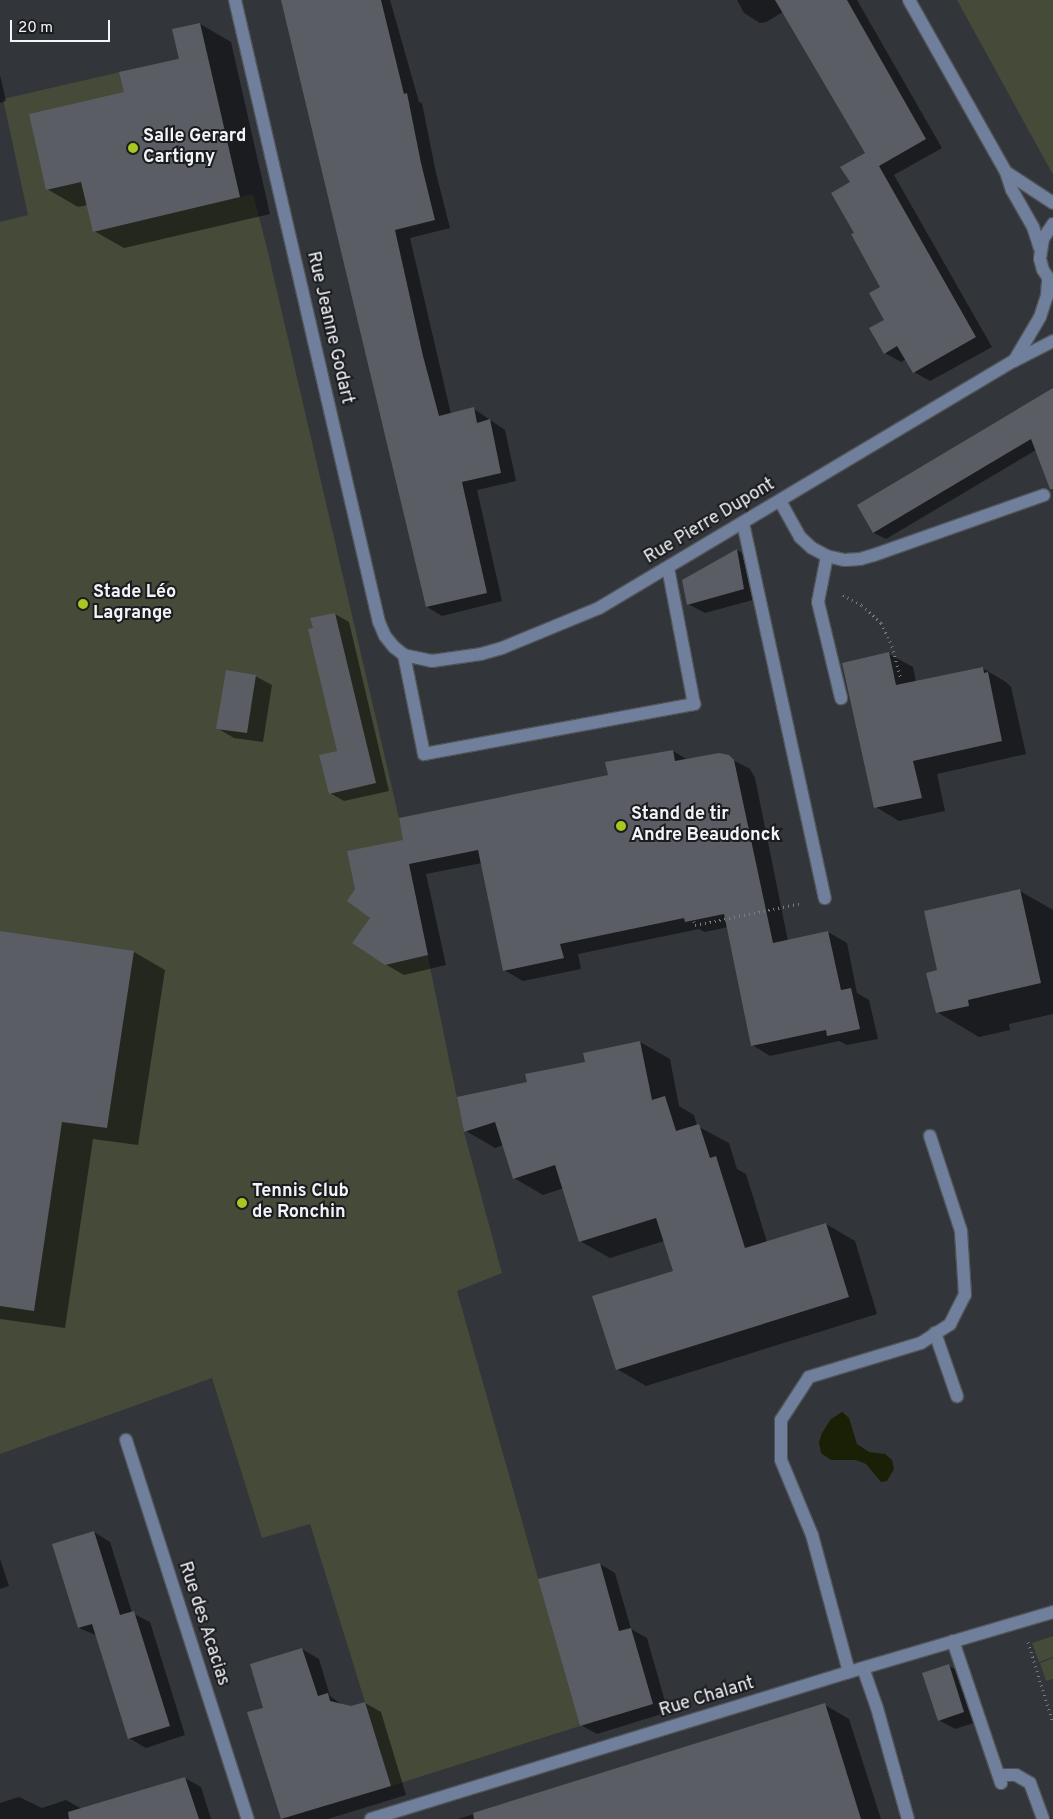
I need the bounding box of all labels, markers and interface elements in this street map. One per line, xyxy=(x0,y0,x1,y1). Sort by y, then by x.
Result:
scale bar xyxy=(12,10,112,42)
text: 20 m xyxy=(18,19,53,38)
place label: Salle Gerard Cartigny xyxy=(143,127,246,170)
marker: Salle Gerard Cartigny xyxy=(127,142,139,154)
street label: Rue Jeanne Godart xyxy=(301,250,357,406)
street label: Rue Pierre Dupont xyxy=(641,475,779,569)
place label: Stade Léo Lagrange xyxy=(93,583,176,626)
marker: Stade Léo Lagrange xyxy=(77,598,89,610)
place label: Stand de tir Andre Beaudonck xyxy=(631,805,781,848)
marker: Stand de tir Andre Beaudonck xyxy=(615,820,627,832)
place label: Tennis Club de Ronchin xyxy=(252,1182,349,1224)
marker: Tennis Club de Ronchin xyxy=(236,1197,248,1209)
street label: Rue des Acacias xyxy=(173,1559,233,1689)
street label: Rue Chalant xyxy=(657,1673,757,1723)

